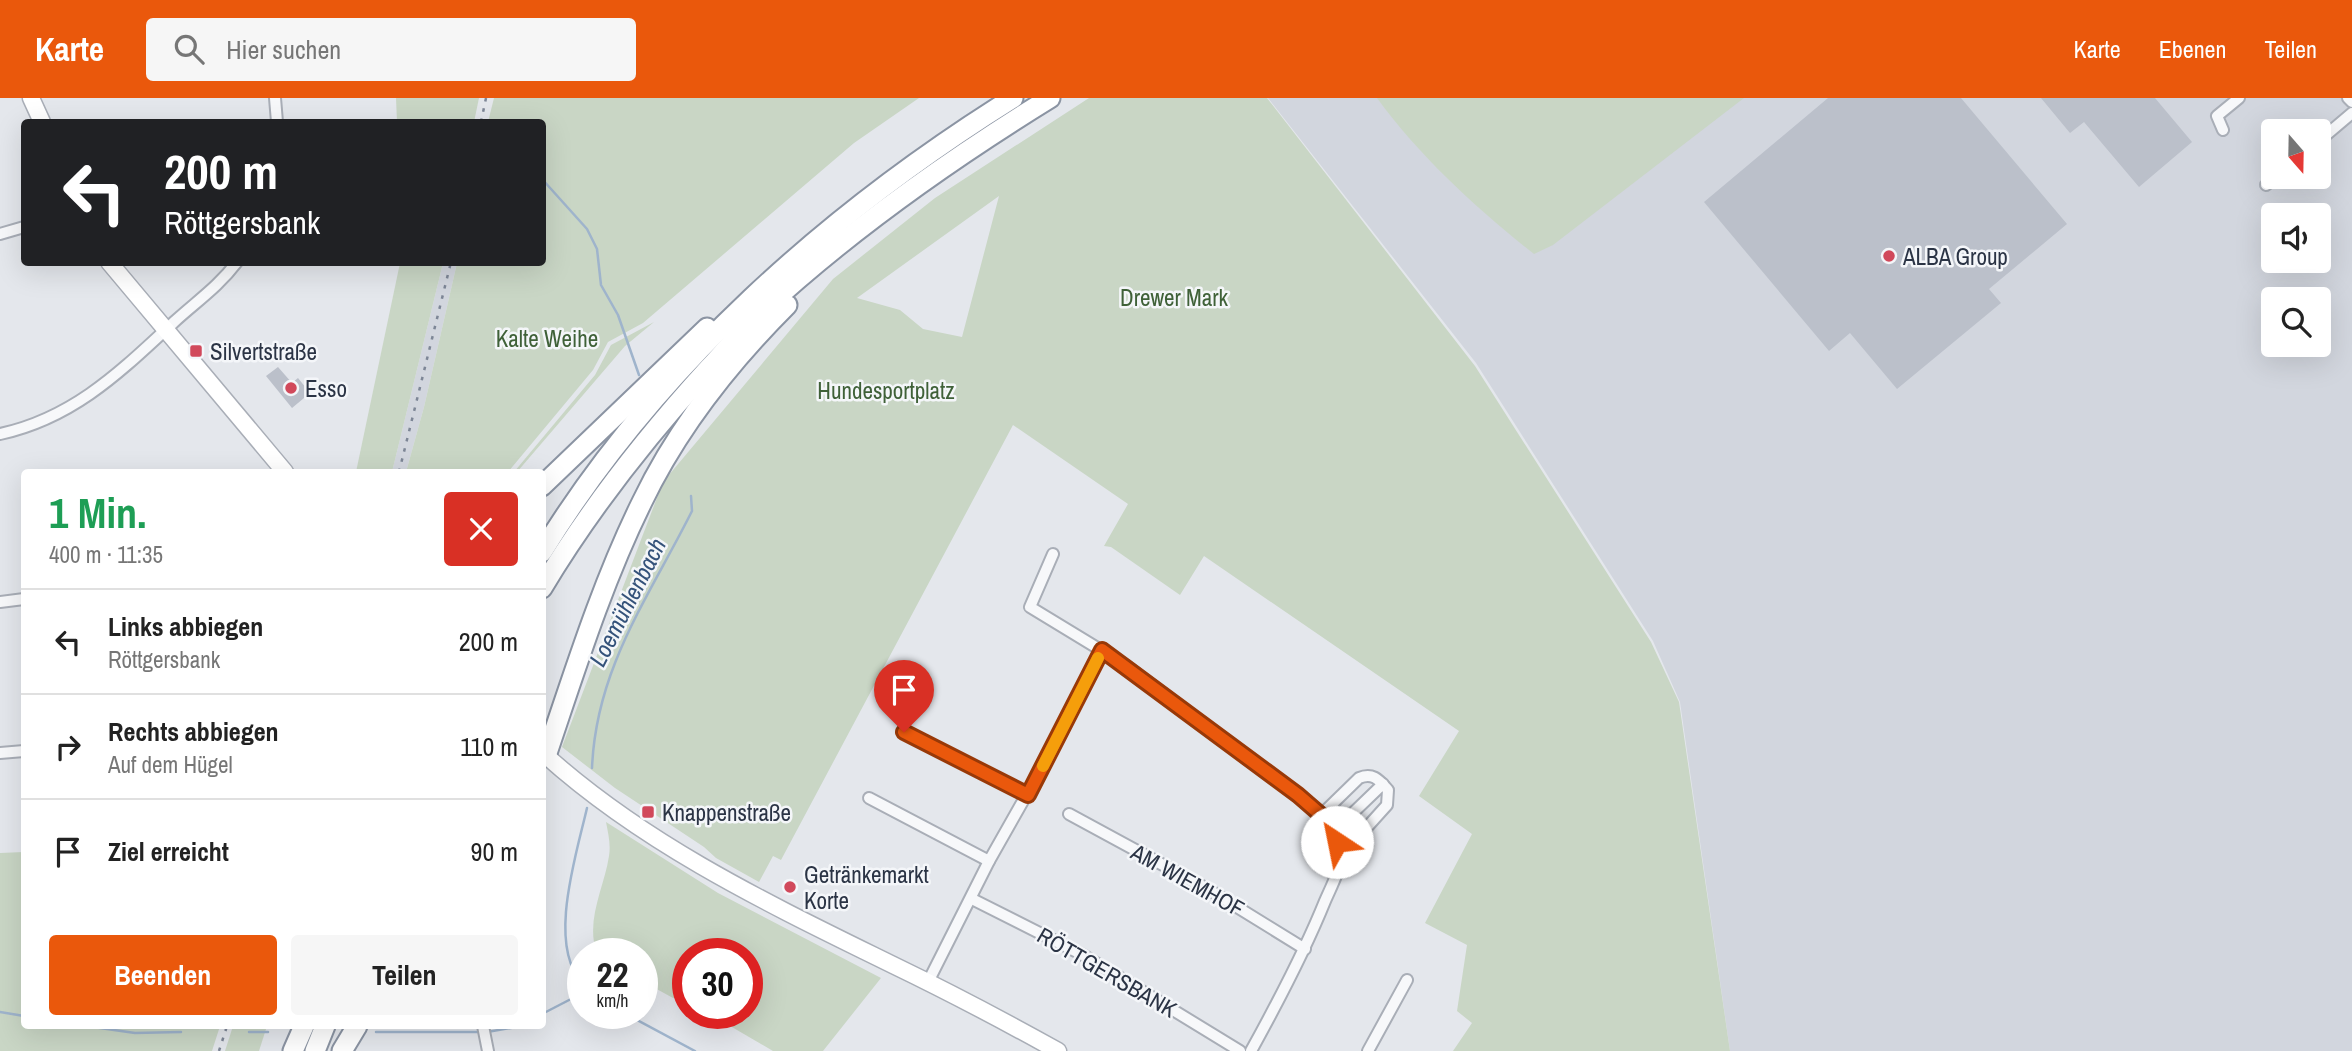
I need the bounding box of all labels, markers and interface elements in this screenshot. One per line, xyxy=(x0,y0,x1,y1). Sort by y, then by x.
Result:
search box xyxy=(146,18,636,81)
text: Karte xyxy=(35,27,104,71)
icon: search xyxy=(170,30,208,68)
text: Hier suchen xyxy=(226,32,341,67)
text: Karte xyxy=(2074,33,2121,65)
text: Ebenen xyxy=(2159,33,2226,65)
text: Teilen xyxy=(2264,33,2317,65)
north arrow xyxy=(2261,119,2331,189)
map controls xyxy=(2261,119,2331,357)
text: 200 m xyxy=(164,138,278,204)
icon: left xyxy=(49,147,140,238)
text: Röttgersbank xyxy=(164,201,320,244)
button: sound xyxy=(2261,203,2331,273)
place label: ALBA Group xyxy=(1902,241,2008,272)
marker: ALBA Group xyxy=(1881,248,1897,264)
park label: Drewer Mark xyxy=(1120,282,1229,313)
button: search xyxy=(2261,287,2331,357)
park label: Kalte Weihe xyxy=(496,323,598,354)
place label: Silvertstraße xyxy=(210,336,317,367)
marker: Silvertstraße xyxy=(188,343,204,359)
place label: Esso xyxy=(305,373,347,404)
park label: Hundesportplatz xyxy=(817,375,955,406)
marker: Esso xyxy=(283,380,299,396)
text: 1 Min. xyxy=(49,485,147,541)
button: close xyxy=(444,492,518,566)
water label: Loemühlenbach xyxy=(581,532,673,672)
text: 400 m · 11:35 xyxy=(49,539,163,570)
text: Links abbiegen xyxy=(108,609,263,644)
icon: left xyxy=(49,623,87,661)
text: 200 m xyxy=(459,624,518,659)
text: Röttgersbank xyxy=(108,644,220,675)
pin xyxy=(874,660,934,732)
icon: arrive xyxy=(885,671,923,709)
text: Rechts abbiegen xyxy=(108,714,279,749)
icon: right xyxy=(49,728,87,766)
text: 110 m xyxy=(460,729,518,764)
text: Auf dem Hügel xyxy=(108,749,233,780)
place label: Knappenstraße xyxy=(662,797,791,828)
marker: Knappenstraße xyxy=(640,804,656,820)
position arrow xyxy=(1300,805,1374,879)
icon: arrive xyxy=(49,833,87,871)
text: Ziel erreicht xyxy=(108,834,229,869)
text: 90 m xyxy=(471,834,518,869)
street label: AM WIEMHOF xyxy=(1125,836,1250,924)
place label: Getränkemarkt Korte xyxy=(804,859,929,916)
marker: Getränkemarkt Korte xyxy=(782,879,798,895)
street label: RÖTTGERSBANK xyxy=(1032,920,1183,1025)
button: Beenden xyxy=(49,935,277,1015)
button: Teilen xyxy=(291,935,518,1015)
speed limit sign: 30 xyxy=(672,938,763,1029)
text: 22 xyxy=(597,951,628,998)
text: km/h xyxy=(597,988,629,1013)

